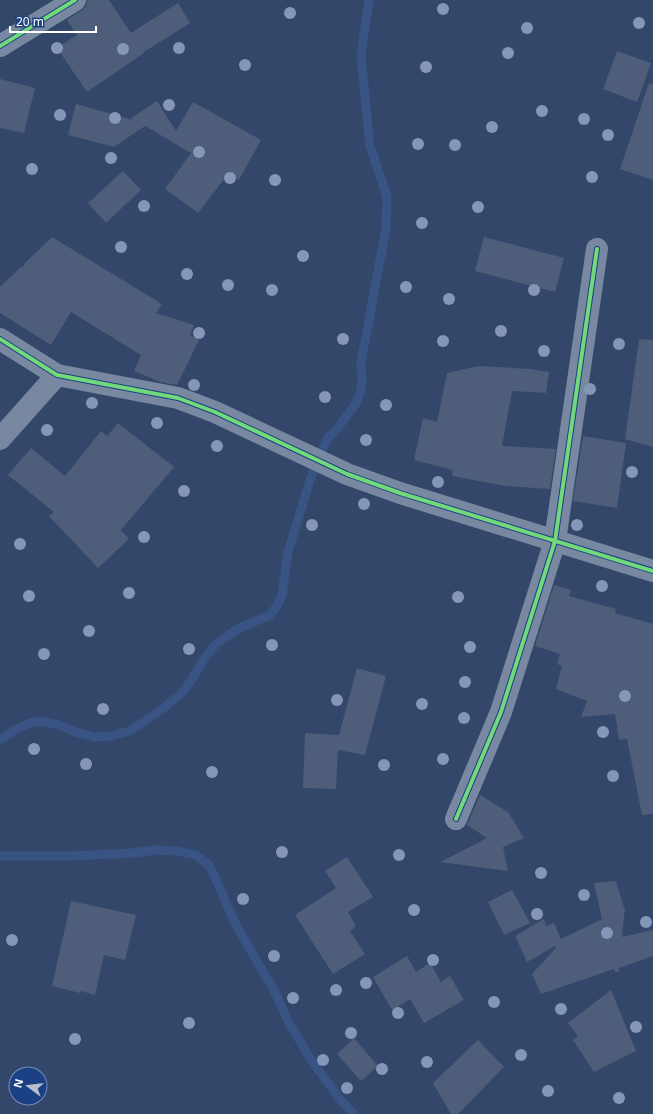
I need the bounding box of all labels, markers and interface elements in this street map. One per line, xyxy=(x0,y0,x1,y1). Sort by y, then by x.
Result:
scale bar xyxy=(10,8,96,34)
text: 20 m xyxy=(16,13,44,30)
north arrow xyxy=(8,1066,48,1106)
text: N xyxy=(9,1077,26,1090)

